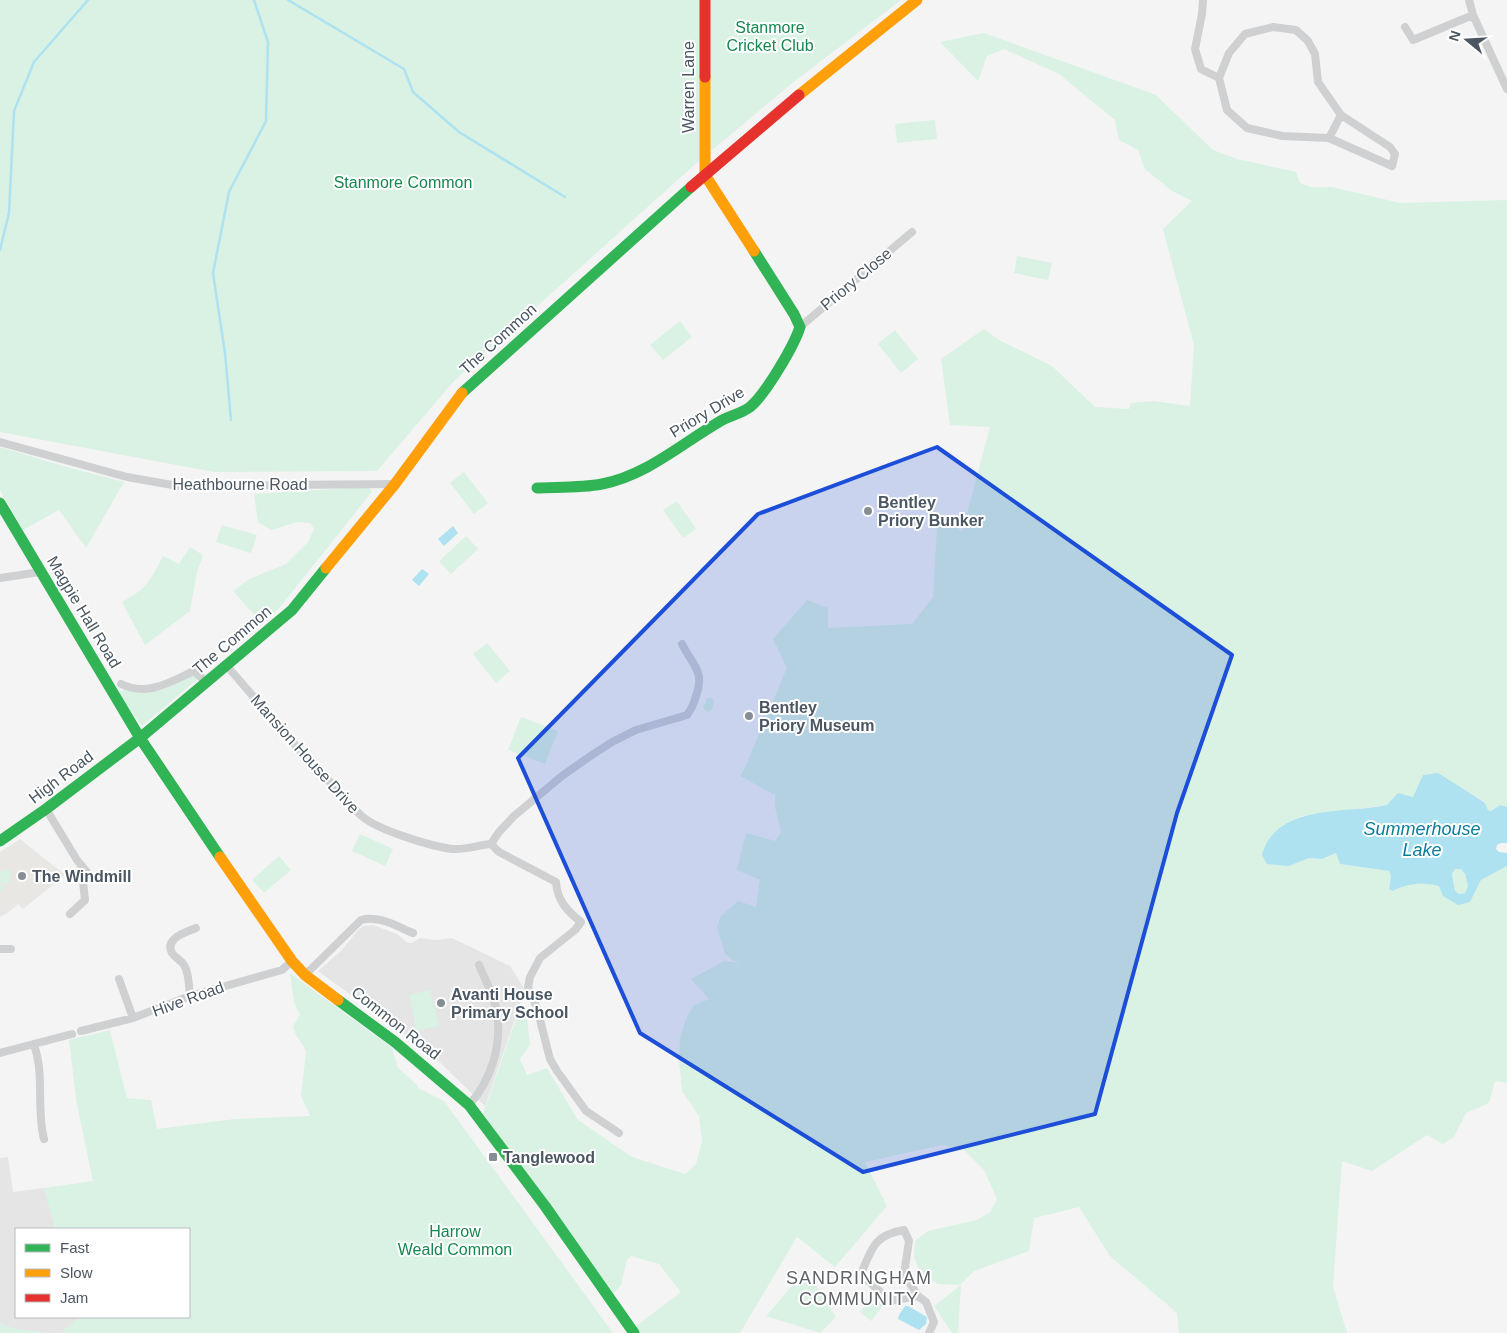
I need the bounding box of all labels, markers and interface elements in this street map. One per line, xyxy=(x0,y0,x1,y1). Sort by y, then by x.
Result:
north arrow xyxy=(1442,15,1492,65)
park label: Stanmore Cricket Club xyxy=(726,19,814,54)
text: N xyxy=(1445,29,1464,43)
street label: Warren Lane xyxy=(680,41,697,133)
park label: Stanmore Common xyxy=(334,174,472,191)
street label: Priory Close xyxy=(817,244,895,314)
street label: The Common xyxy=(456,300,540,378)
street label: Priory Drive xyxy=(667,383,747,441)
street label: Heathbourne Road xyxy=(172,476,308,493)
place label: Bentley Priory Bunker xyxy=(878,494,984,529)
marker: Bentley Priory Bunker xyxy=(862,505,874,517)
street label: Magpie Hall Road xyxy=(44,553,124,671)
street label: The Common xyxy=(189,602,275,678)
street label: Mansion House Drive xyxy=(248,691,363,817)
place label: Bentley Priory Museum xyxy=(759,699,875,734)
marker: Bentley Priory Museum xyxy=(743,710,755,722)
street label: High Road xyxy=(26,747,96,807)
water label: Summerhouse Lake xyxy=(1363,819,1481,860)
place label: The Windmill xyxy=(32,868,131,885)
marker: The Windmill xyxy=(16,870,28,882)
street label: Hive Road xyxy=(150,978,226,1020)
street label: Common Road xyxy=(348,983,444,1063)
place label: Avanti House Primary School xyxy=(451,986,568,1021)
marker: Avanti House Primary School xyxy=(435,997,447,1009)
place label: Tanglewood xyxy=(503,1149,595,1166)
marker: Tanglewood xyxy=(487,1151,499,1163)
park label: Harrow Weald Common xyxy=(398,1223,512,1258)
legend xyxy=(15,1228,190,1318)
text: Fast xyxy=(60,1239,90,1256)
text: Slow xyxy=(60,1264,93,1281)
district label: SANDRINGHAM COMMUNITY xyxy=(786,1268,932,1309)
text: Jam xyxy=(60,1289,88,1306)

